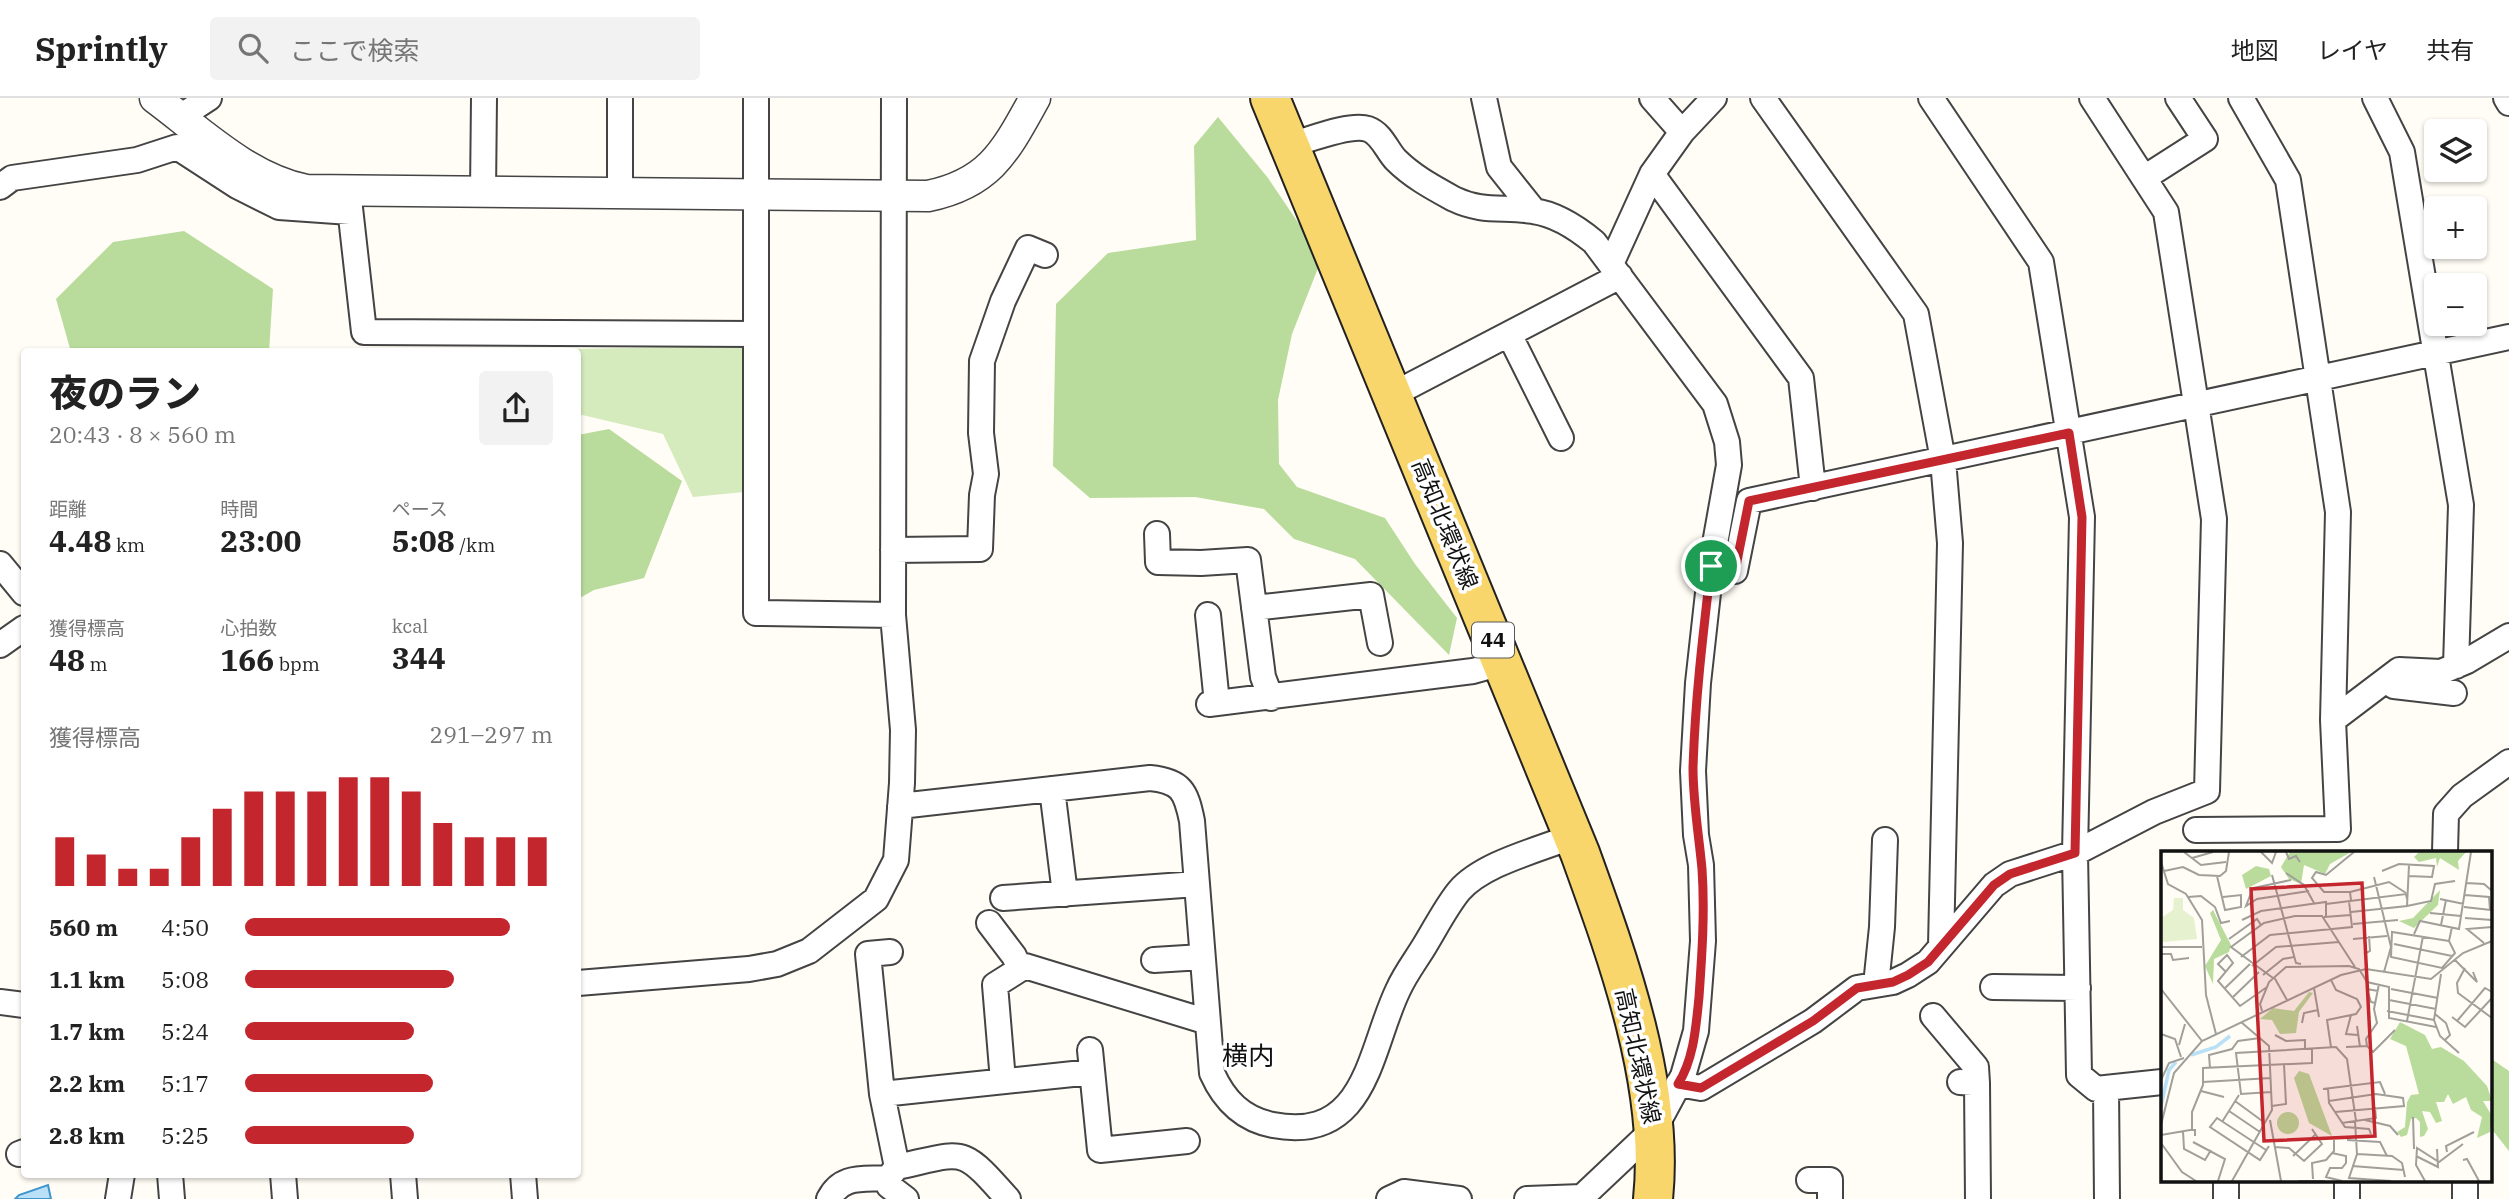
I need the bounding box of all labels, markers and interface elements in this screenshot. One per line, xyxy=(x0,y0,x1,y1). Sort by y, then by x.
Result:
search box xyxy=(210,17,700,80)
text: Sprintly xyxy=(35,27,168,70)
icon: search xyxy=(234,29,272,67)
text: ここで検索 xyxy=(290,33,420,67)
text: 地図 xyxy=(2231,34,2279,66)
text: レイヤ xyxy=(2317,34,2388,66)
text: 共有 xyxy=(2426,34,2474,66)
map controls xyxy=(2424,119,2487,336)
button: layers xyxy=(2424,119,2487,182)
button: + xyxy=(2424,196,2487,259)
button: − xyxy=(2424,273,2487,336)
text: 夜のラン xyxy=(49,368,201,417)
button: share xyxy=(479,371,553,445)
text: 20:43 · 8 × 560 m xyxy=(49,419,236,449)
street label: 高知北環状線 xyxy=(1406,454,1486,593)
text: 距離 xyxy=(49,497,87,521)
text: 時間 xyxy=(220,497,258,521)
text: ペース xyxy=(392,497,448,521)
text: 4.48 xyxy=(49,521,111,560)
text: 23:00 xyxy=(220,521,301,560)
text: 5:08 xyxy=(392,521,455,560)
text: km xyxy=(111,533,145,557)
text: /km xyxy=(455,533,495,557)
pin xyxy=(1681,536,1741,596)
icon: arrive xyxy=(1692,547,1730,585)
text: kcal xyxy=(392,614,428,638)
text: 獲得標高 xyxy=(49,616,125,640)
text: 心拍数 xyxy=(220,616,277,640)
road number: 44 xyxy=(1472,622,1514,658)
text: 344 xyxy=(392,638,446,677)
text: 48 xyxy=(49,640,85,679)
text: 166 xyxy=(220,640,274,679)
text: m xyxy=(85,652,108,676)
text: bpm xyxy=(274,652,320,676)
text: 291–297 m xyxy=(429,719,553,749)
text: 獲得標高 xyxy=(49,722,141,752)
inset map xyxy=(2161,851,2492,1182)
text: 560 m xyxy=(49,912,118,942)
text: 4:50 xyxy=(161,912,209,942)
text: 1.1 km xyxy=(49,964,125,994)
text: 5:08 xyxy=(161,964,209,994)
street label: 高知北環状線 xyxy=(1610,985,1668,1126)
text: 1.7 km xyxy=(49,1016,125,1046)
text: 5:24 xyxy=(161,1016,209,1046)
district label: 横内 xyxy=(1222,1038,1274,1072)
text: 2.2 km xyxy=(49,1068,125,1098)
text: 5:17 xyxy=(161,1068,209,1098)
text: 2.8 km xyxy=(49,1120,125,1150)
text: 5:25 xyxy=(161,1120,209,1150)

